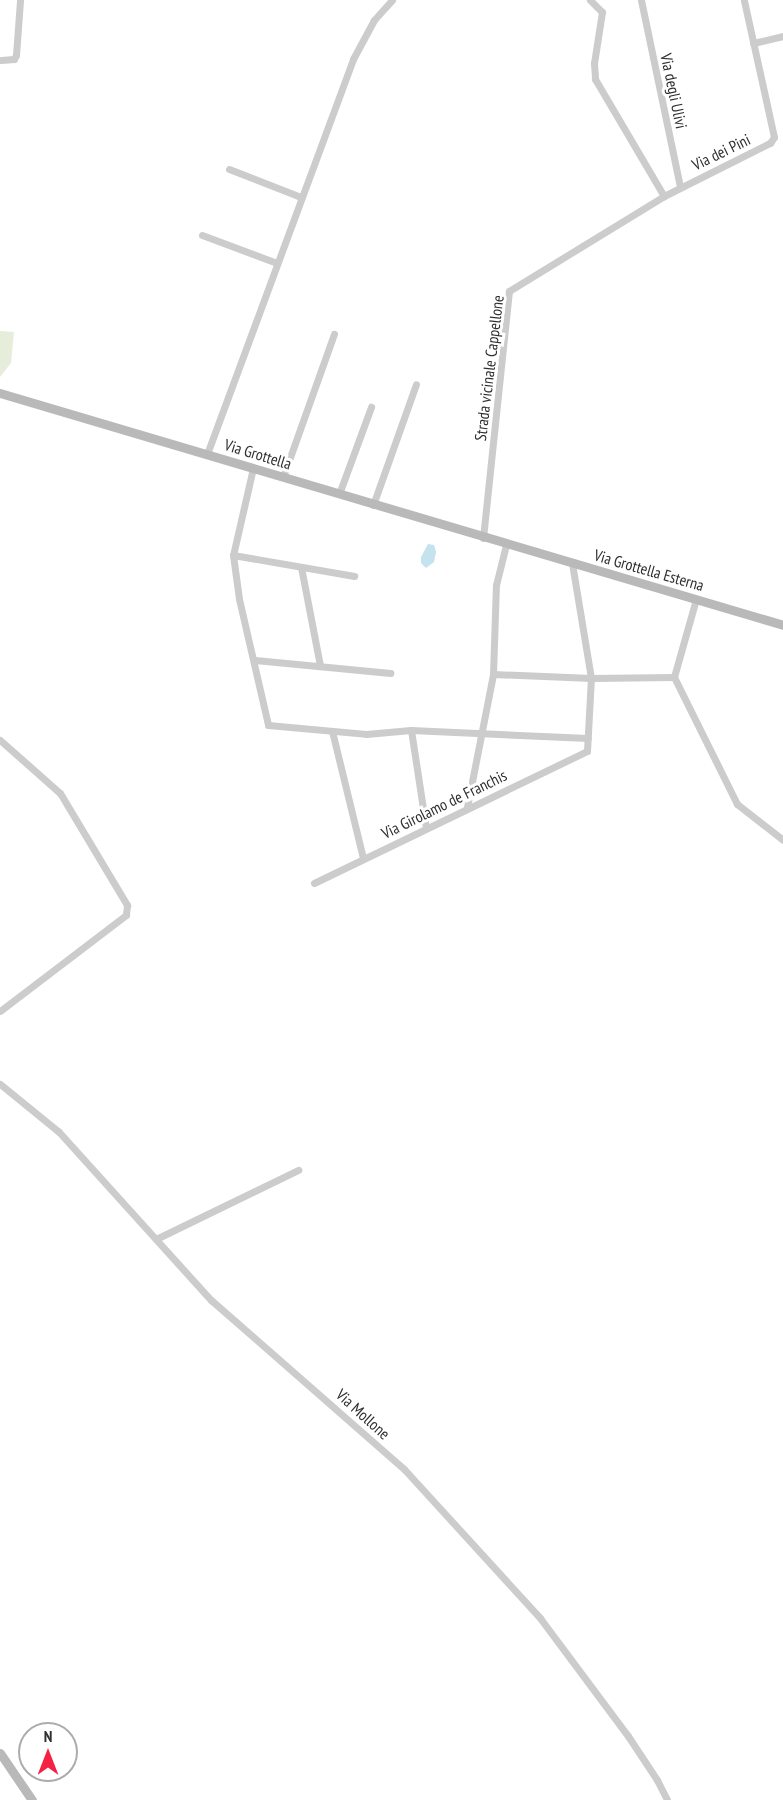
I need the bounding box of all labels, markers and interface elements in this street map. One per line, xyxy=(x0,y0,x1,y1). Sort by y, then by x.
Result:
street label: Via degli Ulivi xyxy=(657,51,691,131)
street label: Via dei Pini xyxy=(689,130,753,174)
street label: Strada vicinale Cappellone xyxy=(471,294,507,442)
street label: Via Grottella xyxy=(222,435,294,473)
street label: Via Grottella Esterna xyxy=(592,545,706,595)
street label: Via Girolamo de Franchis xyxy=(378,765,510,843)
street label: Via Mollone xyxy=(332,1385,394,1443)
north arrow xyxy=(18,1722,78,1782)
text: N xyxy=(44,1726,52,1746)

